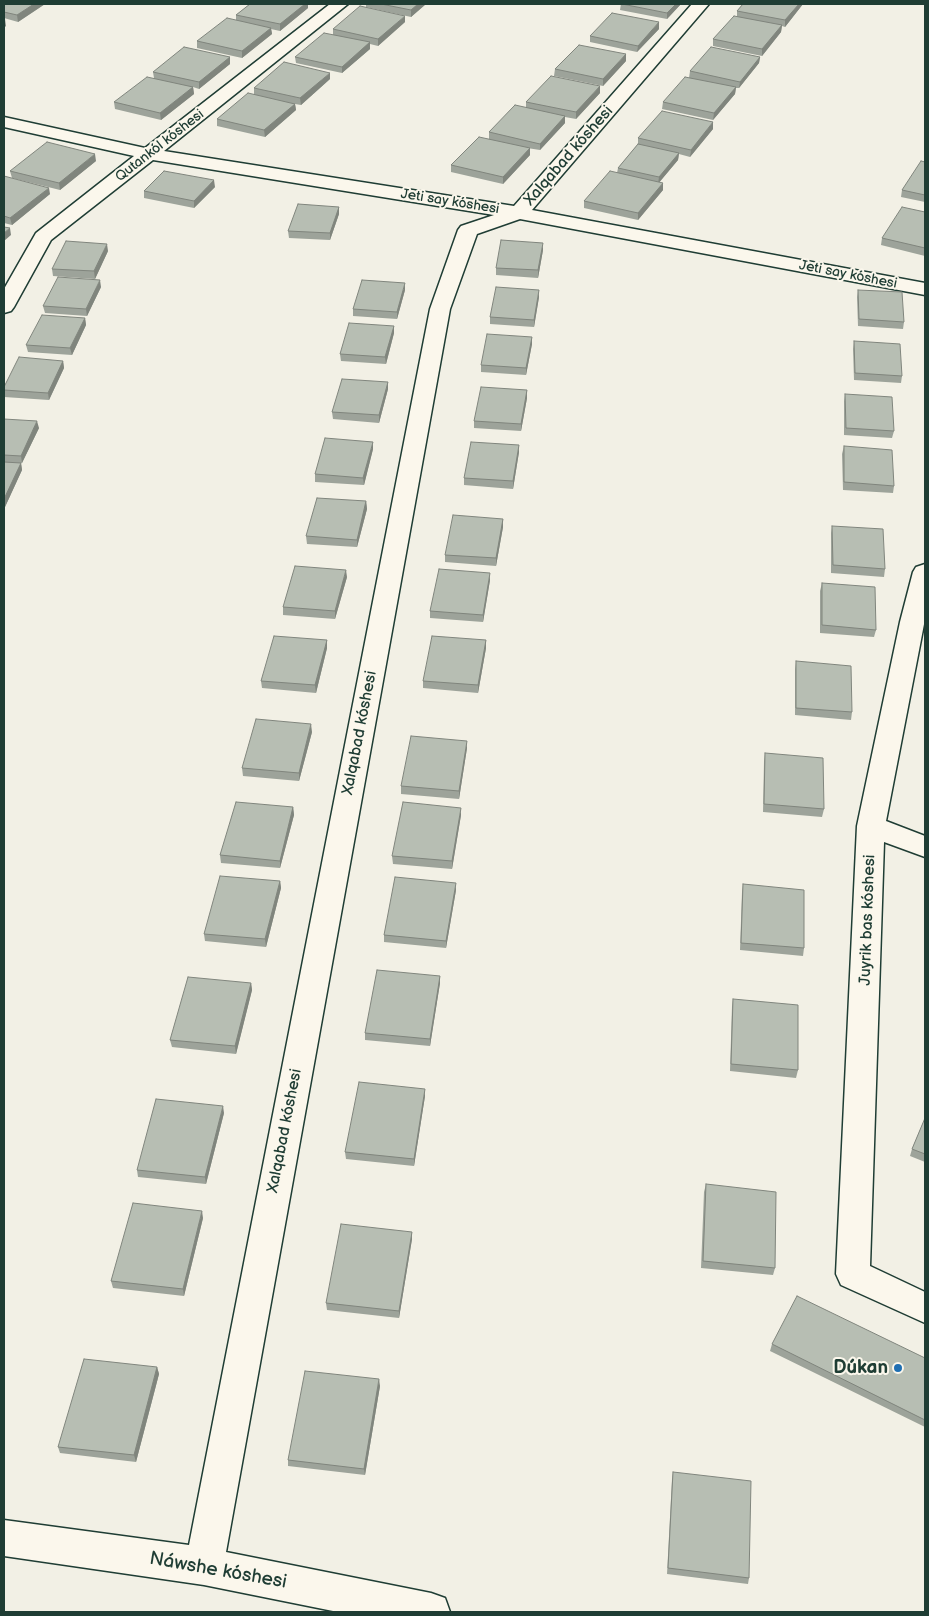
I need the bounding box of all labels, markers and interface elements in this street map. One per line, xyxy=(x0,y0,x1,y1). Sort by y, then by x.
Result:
street label: Xalqabad kóshesi xyxy=(520,102,618,210)
street label: Qutankól kóshesi xyxy=(112,106,208,186)
street label: Jeti say kóshesi xyxy=(400,186,500,218)
street label: Jeti say kóshesi xyxy=(798,257,898,293)
street label: Xalqabad kóshesi xyxy=(339,669,381,797)
street label: Juyrik bas kóshesi xyxy=(856,854,880,986)
street label: Xalqabad kóshesi xyxy=(264,1067,306,1195)
place label: Dúkan xyxy=(833,1357,888,1379)
marker: Dúkan xyxy=(892,1362,904,1374)
street label: Náwshe kóshesi xyxy=(148,1548,288,1594)

